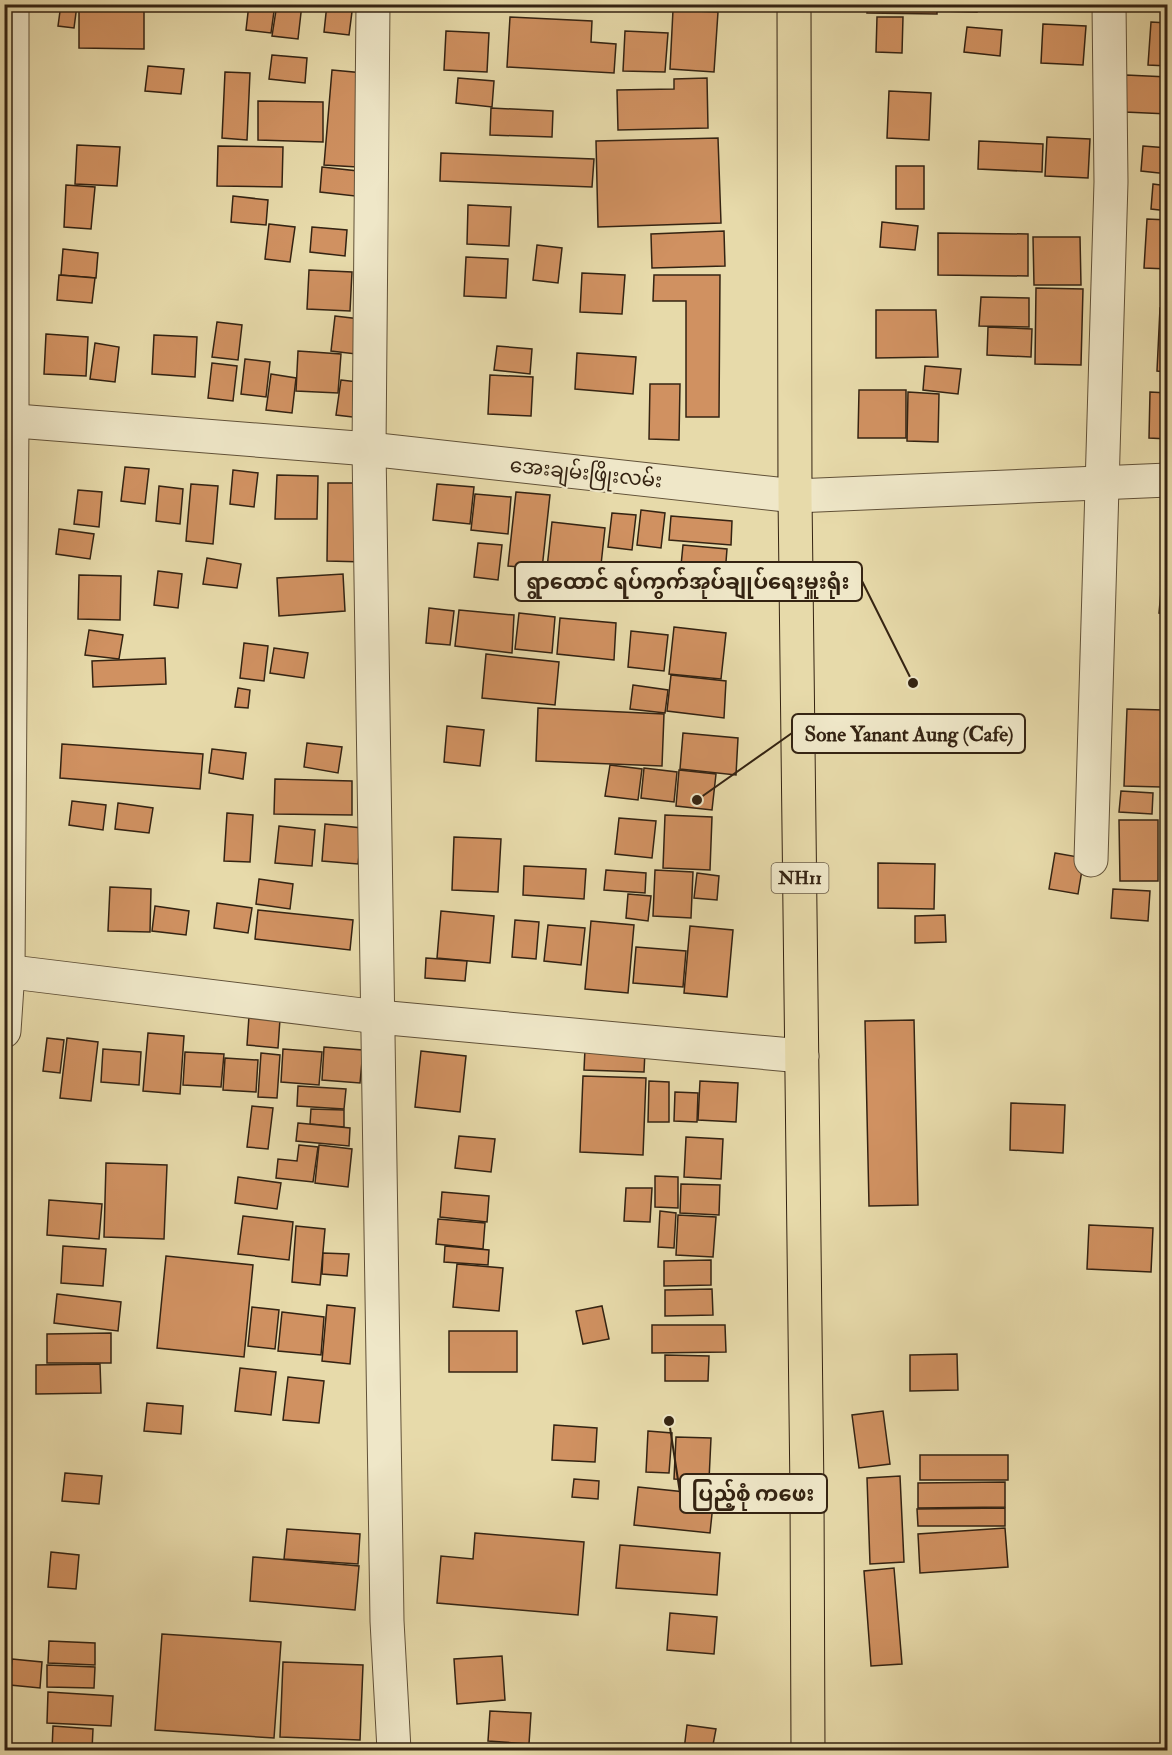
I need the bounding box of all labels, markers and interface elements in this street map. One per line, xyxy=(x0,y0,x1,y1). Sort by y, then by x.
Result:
street label: အေးချမ်းဖြိုးလမ်း xyxy=(508,451,664,496)
callout: ရွာထောင် ရပ်ကွက်အုပ်ချုပ်ရေးမှူးရုံး xyxy=(515,562,862,601)
text: ရွာထောင် ရပ်ကွက်အုပ်ချုပ်ရေးမှူးရုံး xyxy=(527,566,849,600)
callout: Sone Yanant Aung (Cafe) xyxy=(792,714,1025,753)
text: Sone Yanant Aung (Cafe) xyxy=(805,721,1013,748)
road number: NH11 xyxy=(772,863,828,893)
callout: ပြည့်စုံ ကဖေး xyxy=(680,1474,827,1513)
text: ပြည့်စုံ ကဖေး xyxy=(692,1478,814,1511)

